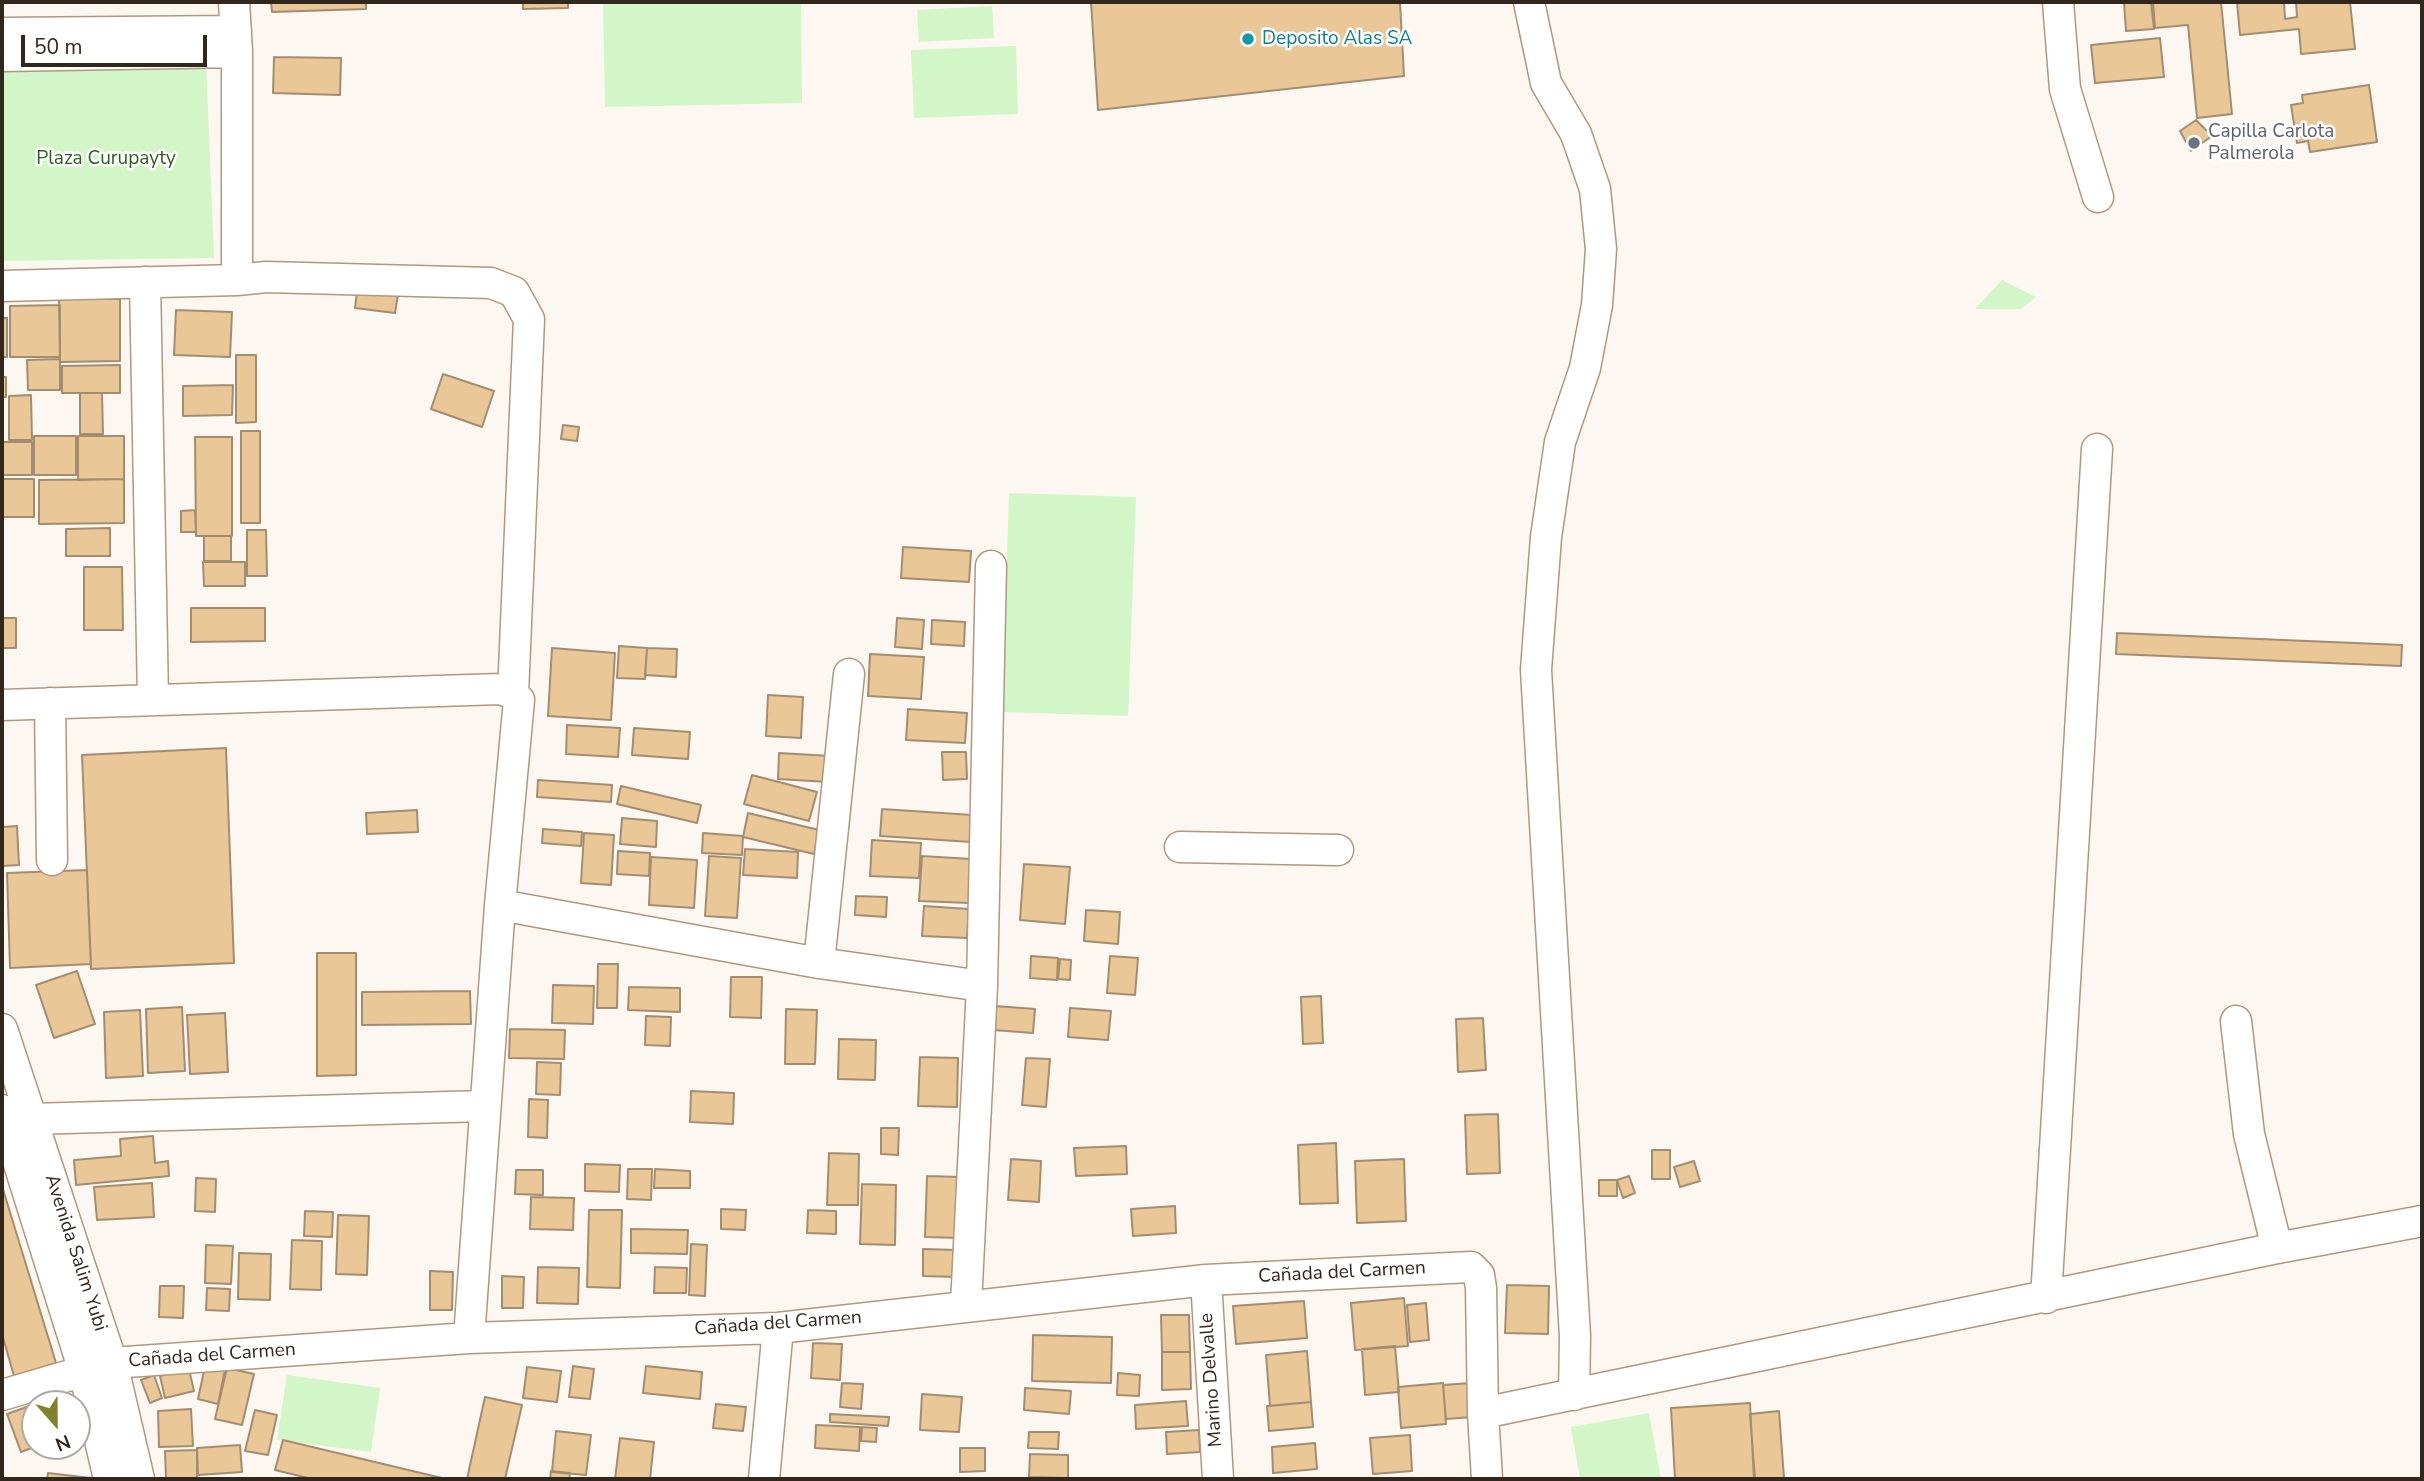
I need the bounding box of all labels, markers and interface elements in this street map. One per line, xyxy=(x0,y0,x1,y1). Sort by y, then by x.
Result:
scale bar xyxy=(24,21,210,65)
place label: Deposito Alas SA xyxy=(1262,28,1412,50)
marker: Deposito Alas SA xyxy=(1240,31,1256,47)
text: 50 m xyxy=(34,33,83,61)
place label: Capilla Carlota Palmerola xyxy=(2208,121,2334,165)
marker: Capilla Carlota Palmerola xyxy=(2186,135,2202,151)
park label: Plaza Curupayty xyxy=(36,148,176,170)
street label: Avenida Salim Yubi xyxy=(39,1172,111,1334)
street label: Cañada del Carmen xyxy=(1258,1257,1426,1289)
street label: Cañada del Carmen xyxy=(694,1307,862,1341)
street label: Marino Delvalle xyxy=(1196,1312,1228,1448)
street label: Cañada del Carmen xyxy=(128,1339,296,1373)
north arrow xyxy=(21,1390,91,1460)
text: N xyxy=(52,1428,74,1457)

